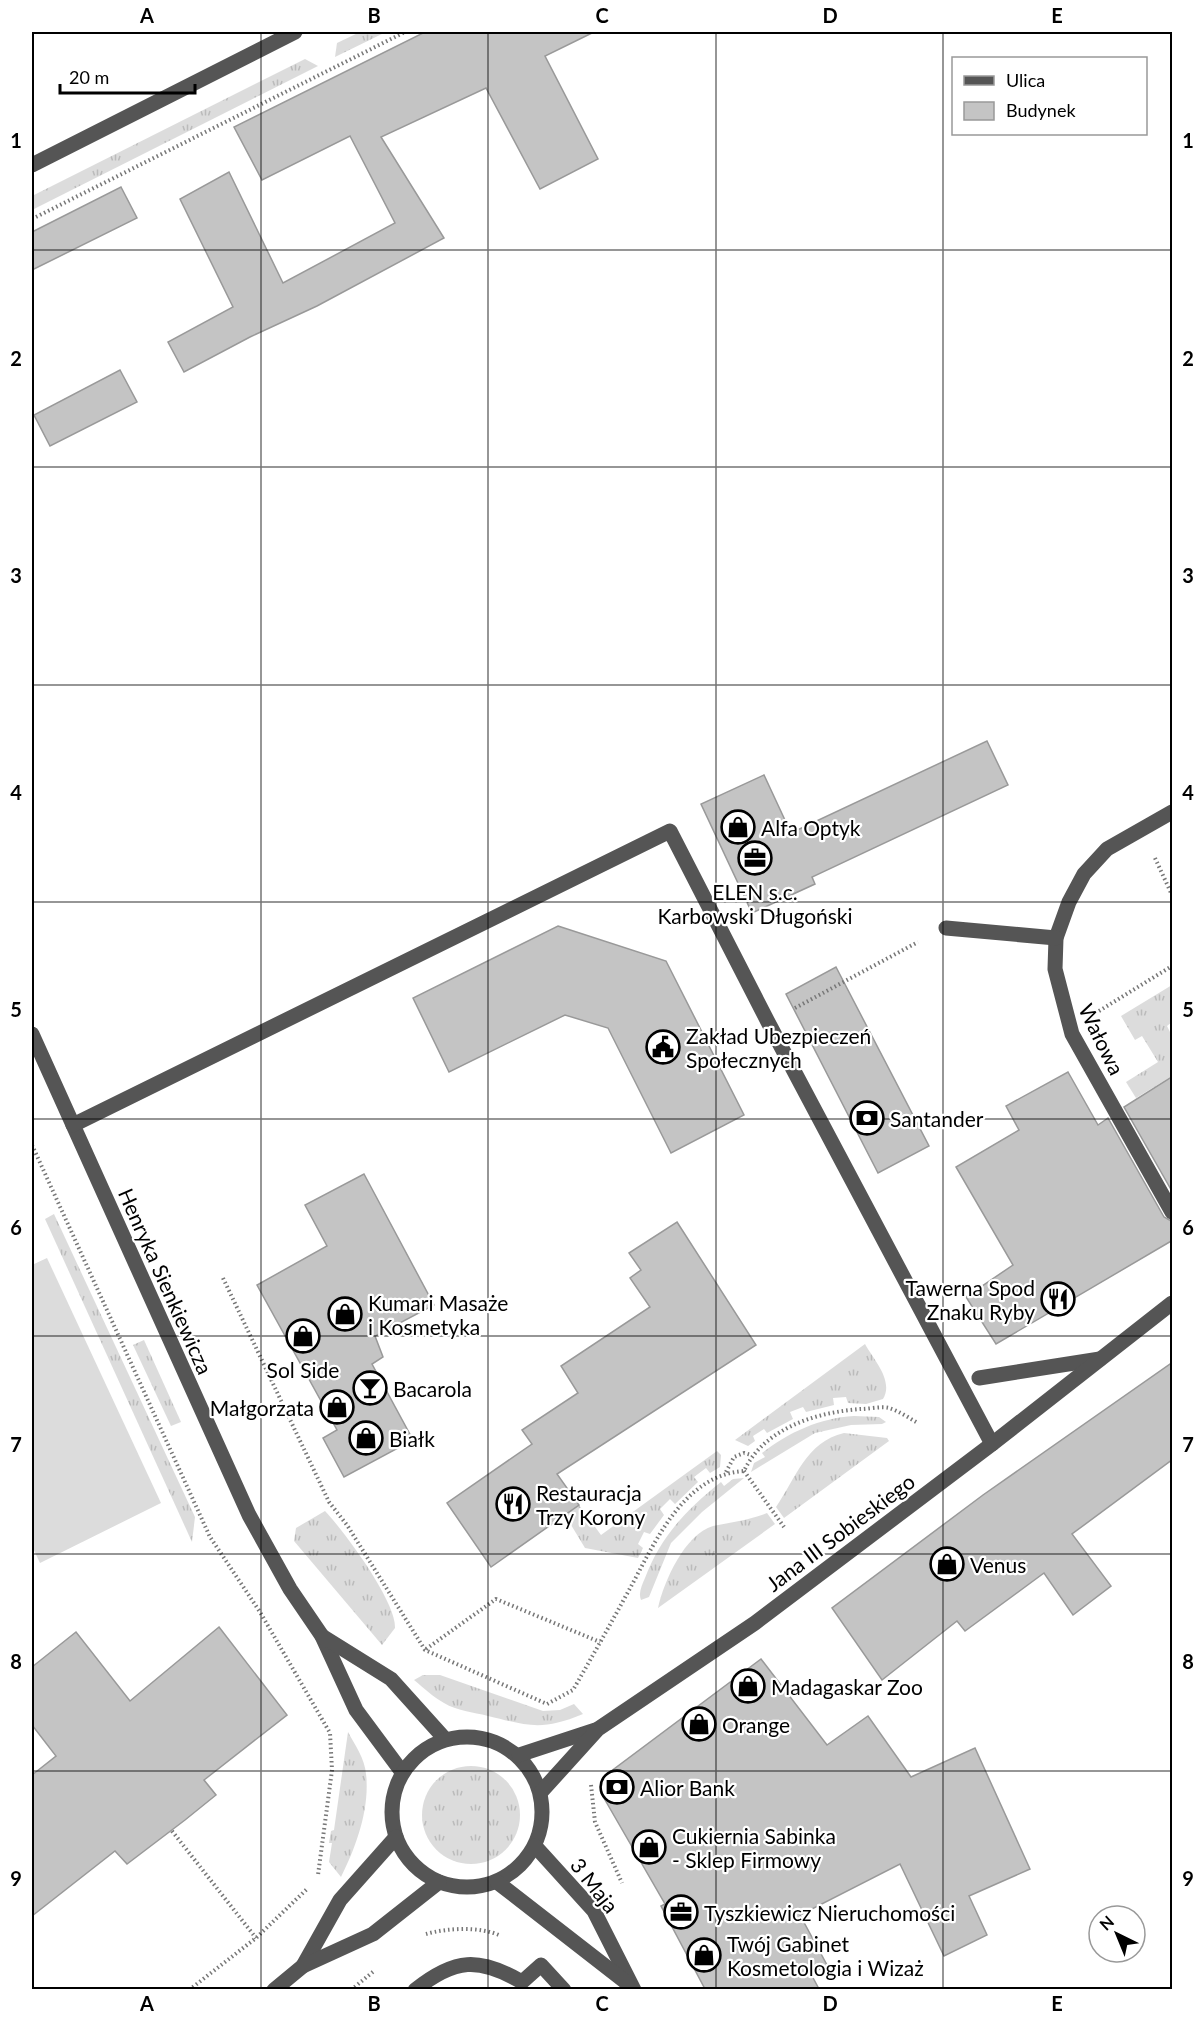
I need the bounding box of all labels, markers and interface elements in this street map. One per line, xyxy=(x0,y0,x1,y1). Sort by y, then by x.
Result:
text: A xyxy=(139,3,154,27)
text: B xyxy=(367,3,381,27)
text: C xyxy=(595,3,609,27)
text: D xyxy=(822,3,838,27)
text: E xyxy=(1051,3,1063,27)
scale bar xyxy=(60,57,195,95)
legend xyxy=(952,57,1147,135)
text: 20 m xyxy=(69,66,109,88)
text: Ulica xyxy=(1006,69,1045,91)
text: Budynek xyxy=(1006,99,1076,121)
text: 1 xyxy=(10,128,22,152)
text: 1 xyxy=(1182,128,1194,152)
text: 2 xyxy=(10,346,22,370)
text: 2 xyxy=(1182,346,1194,370)
text: 3 xyxy=(10,563,22,587)
text: 3 xyxy=(1182,563,1194,587)
text: 4 xyxy=(10,780,22,804)
text: 4 xyxy=(1182,780,1194,804)
shop icon: Alfa Optyk xyxy=(720,809,756,845)
place label: Alfa Optyk xyxy=(761,815,861,840)
office icon: ELEN s.c. Karbowski Długoński xyxy=(737,840,773,876)
place label: ELEN s.c. Karbowski Długoński xyxy=(657,879,853,928)
text: 5 xyxy=(10,997,22,1021)
text: 5 xyxy=(1182,997,1194,1021)
street label: Wałowa xyxy=(1074,999,1130,1079)
place label: Zakład Ubezpieczeń Społecznych xyxy=(686,1023,871,1072)
public building icon: Zakład Ubezpieczeń Społecznych xyxy=(645,1029,681,1065)
bank icon: Santander xyxy=(849,1100,885,1136)
place label: Santander xyxy=(890,1106,984,1131)
street label: Henryka Sienkiewicza xyxy=(114,1184,218,1378)
text: 6 xyxy=(10,1215,22,1239)
text: 6 xyxy=(1182,1215,1194,1239)
place label: Tawerna Spod Znaku Ryby xyxy=(905,1275,1035,1324)
restaurant icon: Tawerna Spod Znaku Ryby xyxy=(1040,1281,1076,1317)
place label: Kumari Masaże i Kosmetyka xyxy=(368,1290,508,1339)
shop icon: Kumari Masaże i Kosmetyka xyxy=(327,1296,363,1332)
shop icon: Sol Side xyxy=(285,1318,321,1354)
place label: Sol Side xyxy=(267,1357,339,1382)
bar icon: Bacarola xyxy=(352,1370,388,1406)
place label: Bacarola xyxy=(393,1376,472,1401)
shop icon: Małgorzata xyxy=(319,1389,355,1425)
place label: Małgorzata xyxy=(210,1395,314,1420)
shop icon: Białk xyxy=(348,1420,384,1456)
place label: Białk xyxy=(389,1426,435,1451)
text: 7 xyxy=(10,1432,22,1456)
text: 7 xyxy=(1182,1432,1194,1456)
street label: Jana III Sobieskiego xyxy=(761,1468,919,1596)
place label: Restauracja Trzy Korony xyxy=(536,1480,646,1529)
restaurant icon: Restauracja Trzy Korony xyxy=(495,1486,531,1522)
shop icon: Venus xyxy=(929,1546,965,1582)
place label: Venus xyxy=(970,1552,1026,1577)
text: 8 xyxy=(10,1649,22,1673)
text: 8 xyxy=(1182,1649,1194,1673)
shop icon: Madagaskar Zoo xyxy=(730,1668,766,1704)
place label: Madagaskar Zoo xyxy=(771,1674,923,1699)
shop icon: Orange xyxy=(681,1706,717,1742)
place label: Orange xyxy=(722,1712,790,1737)
bank icon: Alior Bank xyxy=(599,1769,635,1805)
place label: Alior Bank xyxy=(640,1775,735,1800)
place label: Cukiernia Sabinka - Sklep Firmowy xyxy=(672,1823,836,1872)
shop icon: Cukiernia Sabinka - Sklep Firmowy xyxy=(631,1829,667,1865)
street label: 3 Maja xyxy=(566,1853,624,1917)
text: 9 xyxy=(10,1866,22,1890)
text: 9 xyxy=(1182,1866,1194,1890)
office icon: Tyszkiewicz Nieruchomości xyxy=(663,1894,699,1930)
place label: Tyszkiewicz Nieruchomości xyxy=(704,1900,955,1925)
north arrow xyxy=(1087,1904,1147,1964)
text: N xyxy=(1095,1912,1117,1934)
place label: Twój Gabinet Kosmetologia i Wizaż xyxy=(727,1931,924,1980)
shop icon: Twój Gabinet Kosmetologia i Wizaż xyxy=(686,1937,722,1973)
text: A xyxy=(139,1991,154,2015)
text: B xyxy=(367,1991,381,2015)
text: C xyxy=(595,1991,609,2015)
text: D xyxy=(822,1991,838,2015)
text: E xyxy=(1051,1991,1063,2015)

